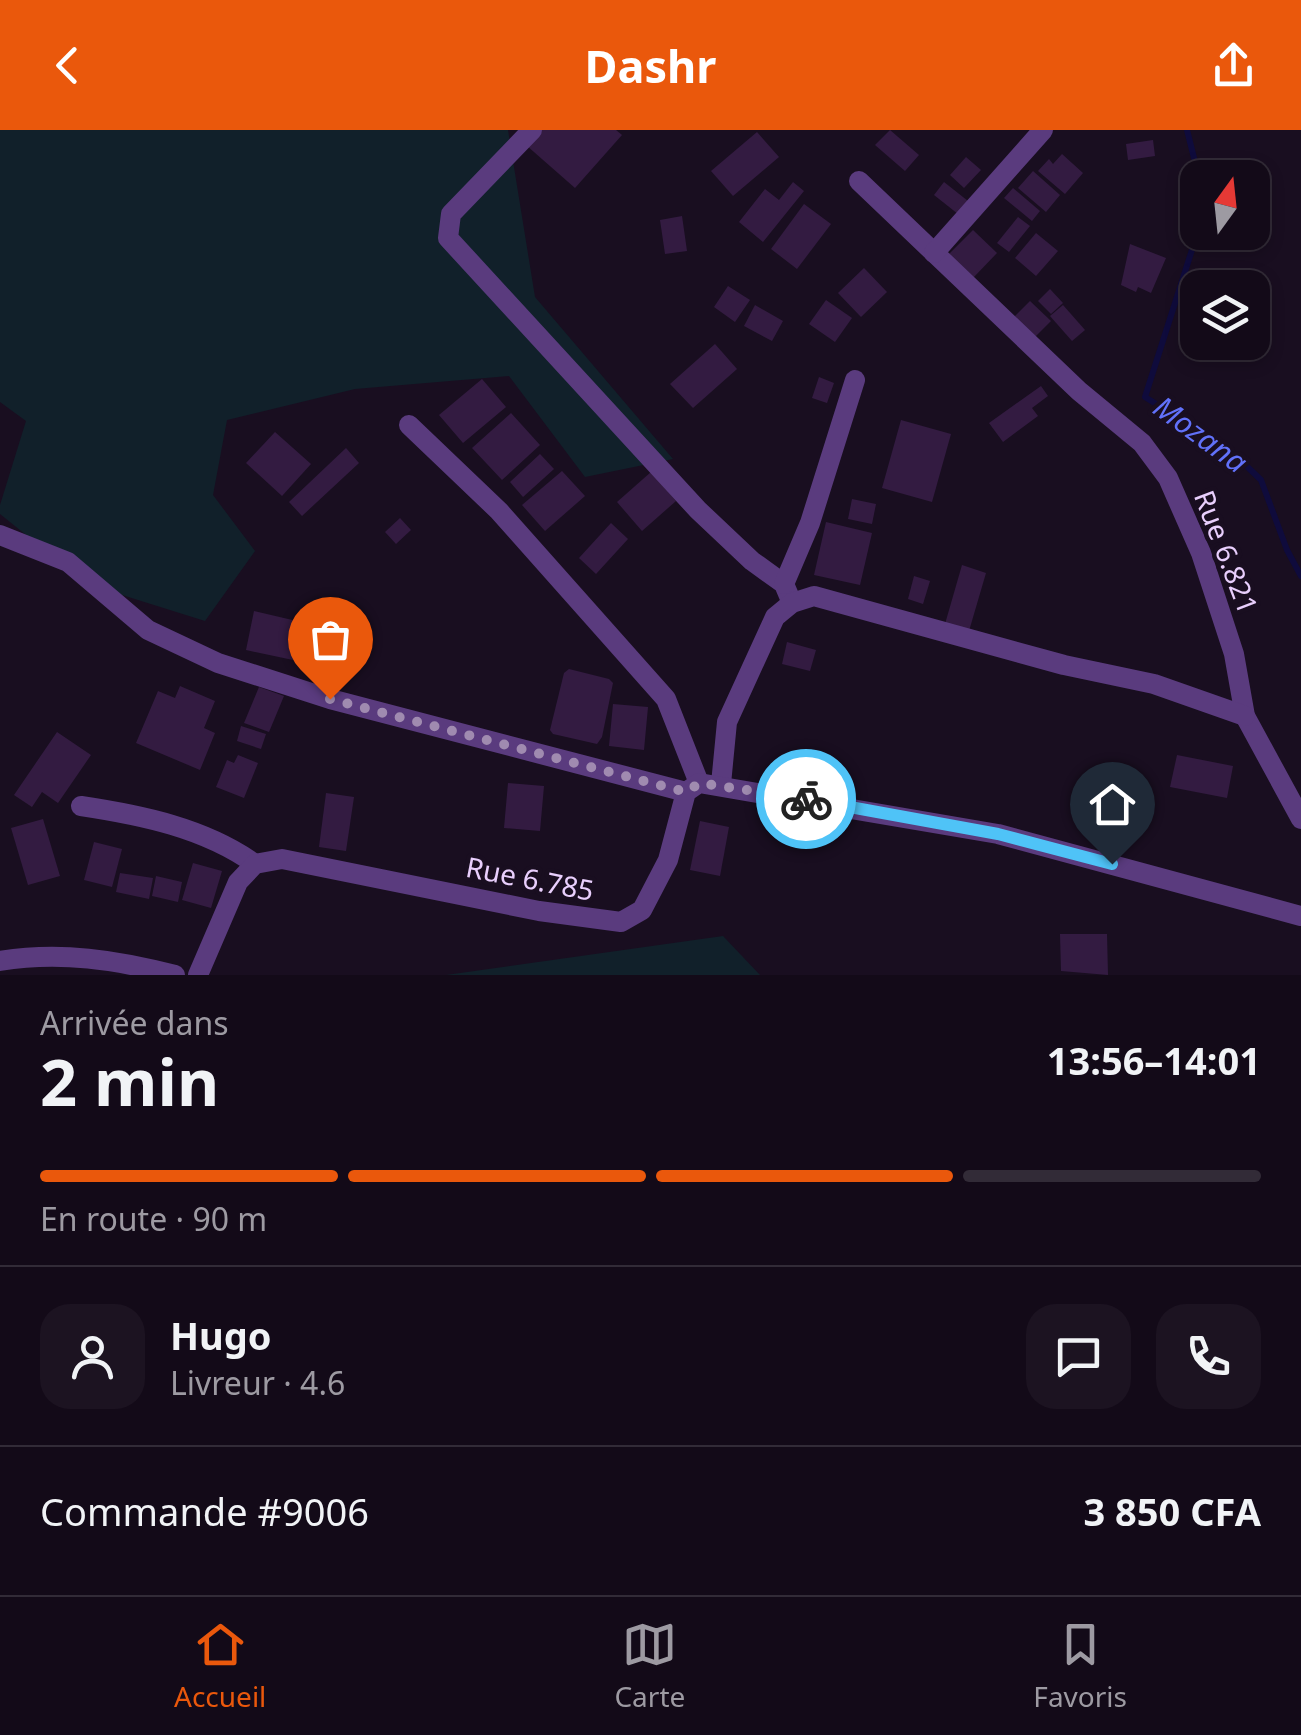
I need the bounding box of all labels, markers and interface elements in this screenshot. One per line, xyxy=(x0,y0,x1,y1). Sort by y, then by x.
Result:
text: Dashr xyxy=(585,35,716,96)
icon: back xyxy=(40,38,95,93)
icon: share xyxy=(1206,38,1261,93)
north arrow xyxy=(1180,160,1270,250)
map controls xyxy=(1180,160,1270,360)
button: layers xyxy=(1180,270,1270,360)
water label: Mozana xyxy=(1146,386,1256,482)
street label: Rue 6.821 xyxy=(1186,484,1268,619)
pin xyxy=(288,597,373,700)
icon: bag xyxy=(303,612,358,667)
courier xyxy=(756,749,856,849)
pin xyxy=(1070,762,1155,865)
icon: bike xyxy=(779,772,834,827)
icon: home xyxy=(1085,777,1140,832)
street label: Rue 6.785 xyxy=(463,847,597,909)
text: Arrivée dans xyxy=(40,1001,229,1044)
text: 13:56–14:01 xyxy=(1047,1034,1261,1086)
text: 2 min xyxy=(40,1037,219,1125)
text: En route · 90 m xyxy=(40,1197,267,1240)
button: person xyxy=(40,1304,145,1409)
button: chat xyxy=(1026,1304,1131,1409)
button: phone xyxy=(1156,1304,1261,1409)
text: Hugo xyxy=(170,1309,272,1361)
text: Livreur · 4.6 xyxy=(170,1361,345,1404)
text: Commande #9006 xyxy=(40,1485,369,1537)
text: 3 850 CFA xyxy=(1084,1485,1261,1537)
tab: Accueil xyxy=(174,1617,266,1715)
tab: Carte xyxy=(614,1617,685,1715)
tab: Favoris xyxy=(1033,1617,1127,1715)

